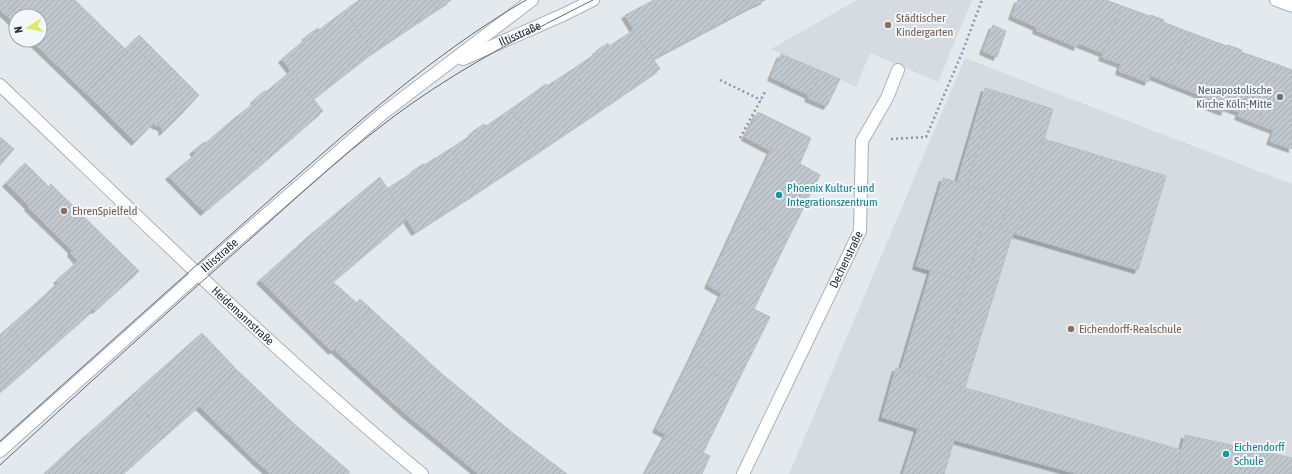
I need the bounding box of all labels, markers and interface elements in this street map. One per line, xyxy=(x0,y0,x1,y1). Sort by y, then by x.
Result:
north arrow xyxy=(8,8,48,48)
place label: Städtischer Kindergarten xyxy=(896,11,953,39)
street label: Iltisstraße xyxy=(497,19,543,49)
marker: Städtischer Kindergarten xyxy=(883,20,893,30)
text: N xyxy=(12,26,25,34)
place label: Neuapostolische Kirche Köln-Mitte xyxy=(1196,83,1272,111)
marker: Neuapostolische Kirche Köln-Mitte xyxy=(1275,92,1285,102)
place label: Phoenix Kultur- und Integrationszentrum xyxy=(787,181,878,209)
marker: Phoenix Kultur- und Integrationszentrum xyxy=(774,190,784,200)
place label: EhrenSpielfeld xyxy=(72,204,137,218)
marker: EhrenSpielfeld xyxy=(59,206,69,216)
street label: Dechenstraße xyxy=(827,229,866,290)
street label: Iltisstraße xyxy=(198,235,241,275)
street label: Heidemannstraße xyxy=(209,284,277,348)
place label: Eichendorff-Realschule xyxy=(1079,322,1182,336)
marker: Eichendorff-Realschule xyxy=(1066,324,1076,334)
place label: Eichendorff Schule xyxy=(1234,440,1285,468)
marker: Eichendorff Schule xyxy=(1221,449,1231,459)

